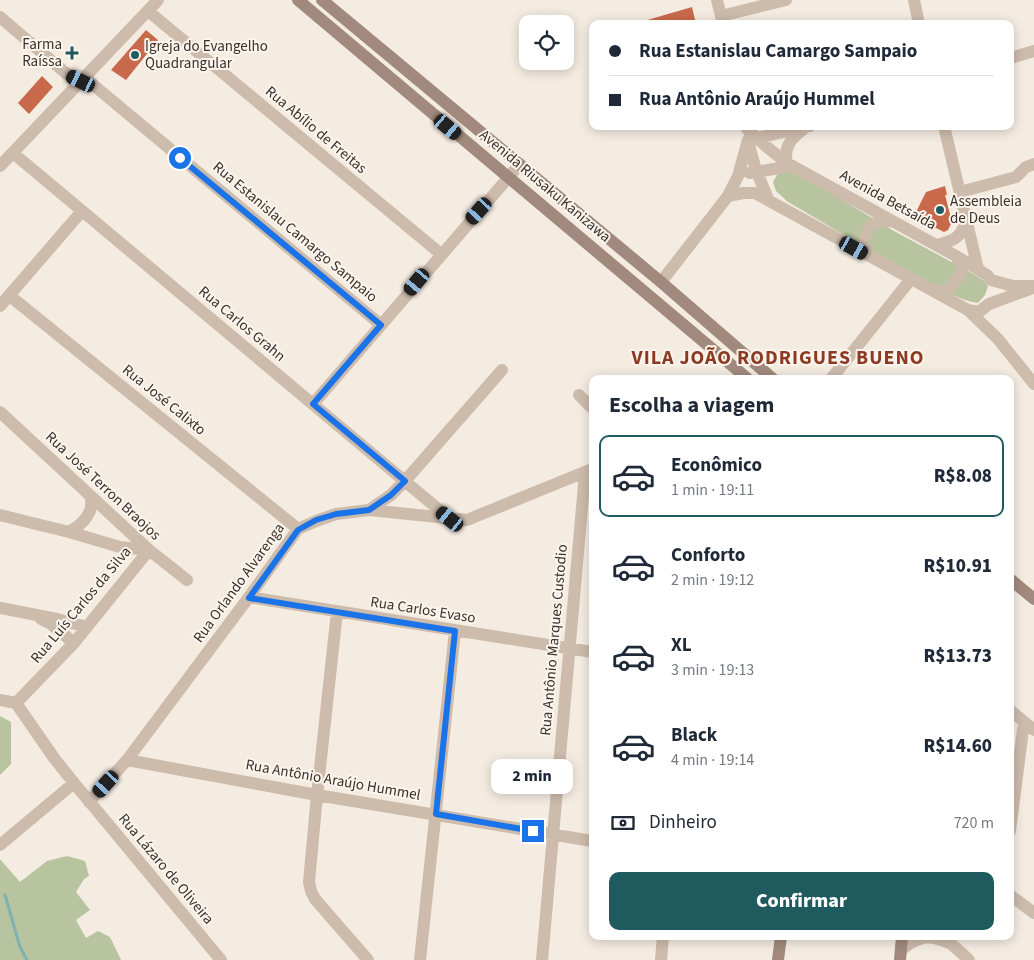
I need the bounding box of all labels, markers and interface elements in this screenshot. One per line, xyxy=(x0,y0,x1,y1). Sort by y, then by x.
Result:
map controls xyxy=(519,15,574,70)
button: locate xyxy=(519,15,574,70)
place label: Farma Raíssa xyxy=(22,34,62,72)
place label: Igreja do Evangelho Quadrangular xyxy=(145,36,268,74)
text: Rua Estanislau Camargo Sampaio xyxy=(639,38,917,65)
marker: Farma Raíssa xyxy=(66,47,78,59)
marker: Igreja do Evangelho Quadrangular xyxy=(129,49,141,61)
car xyxy=(64,68,97,94)
street label: Rua Abílio de Freitas xyxy=(261,81,371,179)
text: Rua Antônio Araújo Hummel xyxy=(639,86,875,113)
car xyxy=(431,112,464,142)
street label: Avenida Riusaku Kanizawa xyxy=(475,125,615,247)
route start xyxy=(169,147,191,169)
street label: Rua Estanislau Camargo Sampaio xyxy=(208,157,382,307)
street label: Avenida Betsaída xyxy=(836,165,940,235)
place label: Assembleia de Deus xyxy=(950,191,1022,229)
car xyxy=(463,195,494,227)
marker: Assembleia de Deus xyxy=(934,204,946,216)
car xyxy=(837,234,870,262)
car xyxy=(401,266,432,298)
street label: Rua Carlos Grahn xyxy=(194,281,290,367)
district label: VILA JOÃO RODRIGUES BUENO xyxy=(631,344,924,372)
street label: Rua José Calixto xyxy=(118,360,210,440)
text: Escolha a viagem xyxy=(609,389,774,421)
street label: Rua José Terron Braojos xyxy=(41,427,165,545)
text: Econômico xyxy=(671,452,762,479)
icon: car xyxy=(611,454,656,499)
text: R$8.08 xyxy=(934,463,992,490)
text: 1 min · 19:11 xyxy=(671,479,754,501)
car xyxy=(433,504,466,534)
street label: Rua Orlando Alvarenga xyxy=(188,519,290,647)
street label: Rua Luís Carlos da Silva xyxy=(26,542,136,668)
text: Conforto xyxy=(671,542,745,569)
street label: Rua Antônio Marques Custodio xyxy=(535,543,573,737)
icon: car xyxy=(611,544,656,589)
text: R$10.91 xyxy=(924,553,992,580)
text: 2 min · 19:12 xyxy=(671,569,754,591)
street label: Rua Carlos Evaso xyxy=(369,591,477,629)
text: XL xyxy=(671,632,692,659)
icon: car xyxy=(611,634,656,679)
text: R$13.73 xyxy=(924,643,992,670)
text: 3 min · 19:13 xyxy=(671,659,754,681)
text: Black xyxy=(671,722,717,749)
icon: car xyxy=(611,724,656,769)
text: R$14.60 xyxy=(924,733,992,760)
text: 4 min · 19:14 xyxy=(671,749,754,771)
street label: Rua Antônio Araújo Hummel xyxy=(244,754,422,806)
callout: 2 min xyxy=(492,758,574,794)
text: 2 min xyxy=(512,765,552,787)
car xyxy=(90,768,121,800)
street label: Rua Lázaro de Oliveira xyxy=(113,809,219,929)
icon: cash xyxy=(609,809,637,837)
text: Dinheiro xyxy=(649,809,717,836)
text: 720 m xyxy=(954,812,994,834)
route end xyxy=(522,820,544,842)
button: Confirmar xyxy=(609,872,994,930)

